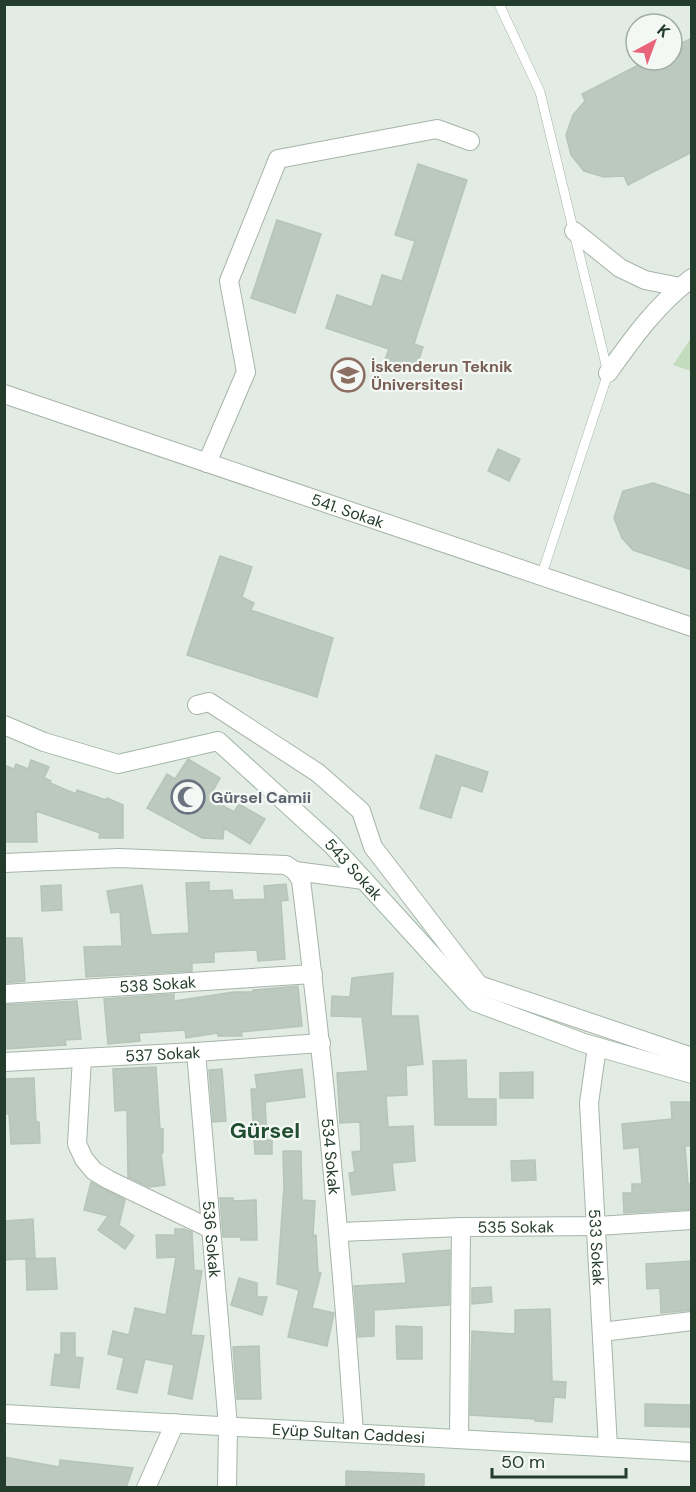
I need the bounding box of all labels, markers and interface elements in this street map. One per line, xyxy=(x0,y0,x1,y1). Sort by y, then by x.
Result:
north arrow xyxy=(624,12,684,72)
text: K xyxy=(653,20,675,43)
place label: İskenderun Teknik Üniversitesi xyxy=(371,356,513,395)
school or university icon: İskenderun Teknik Üniversitesi xyxy=(330,357,366,393)
street label: 541. Sokak xyxy=(309,489,387,533)
mosque icon: Gürsel Camii xyxy=(170,779,206,815)
place label: Gürsel Camii xyxy=(211,787,311,808)
street label: 543 Sokak xyxy=(320,834,387,905)
street label: 538 Sokak xyxy=(119,972,197,998)
street label: 537 Sokak xyxy=(125,1042,201,1067)
district label: Gürsel xyxy=(230,1116,300,1145)
street label: 534 Sokak xyxy=(317,1117,345,1196)
street label: 536 Sokak xyxy=(198,1200,225,1279)
street label: 533 Sokak xyxy=(584,1208,609,1286)
street label: 535 Sokak xyxy=(477,1216,554,1238)
street label: Eyüp Sultan Caddesi xyxy=(271,1419,426,1448)
scale bar xyxy=(492,1441,626,1479)
text: 50 m xyxy=(501,1450,545,1474)

